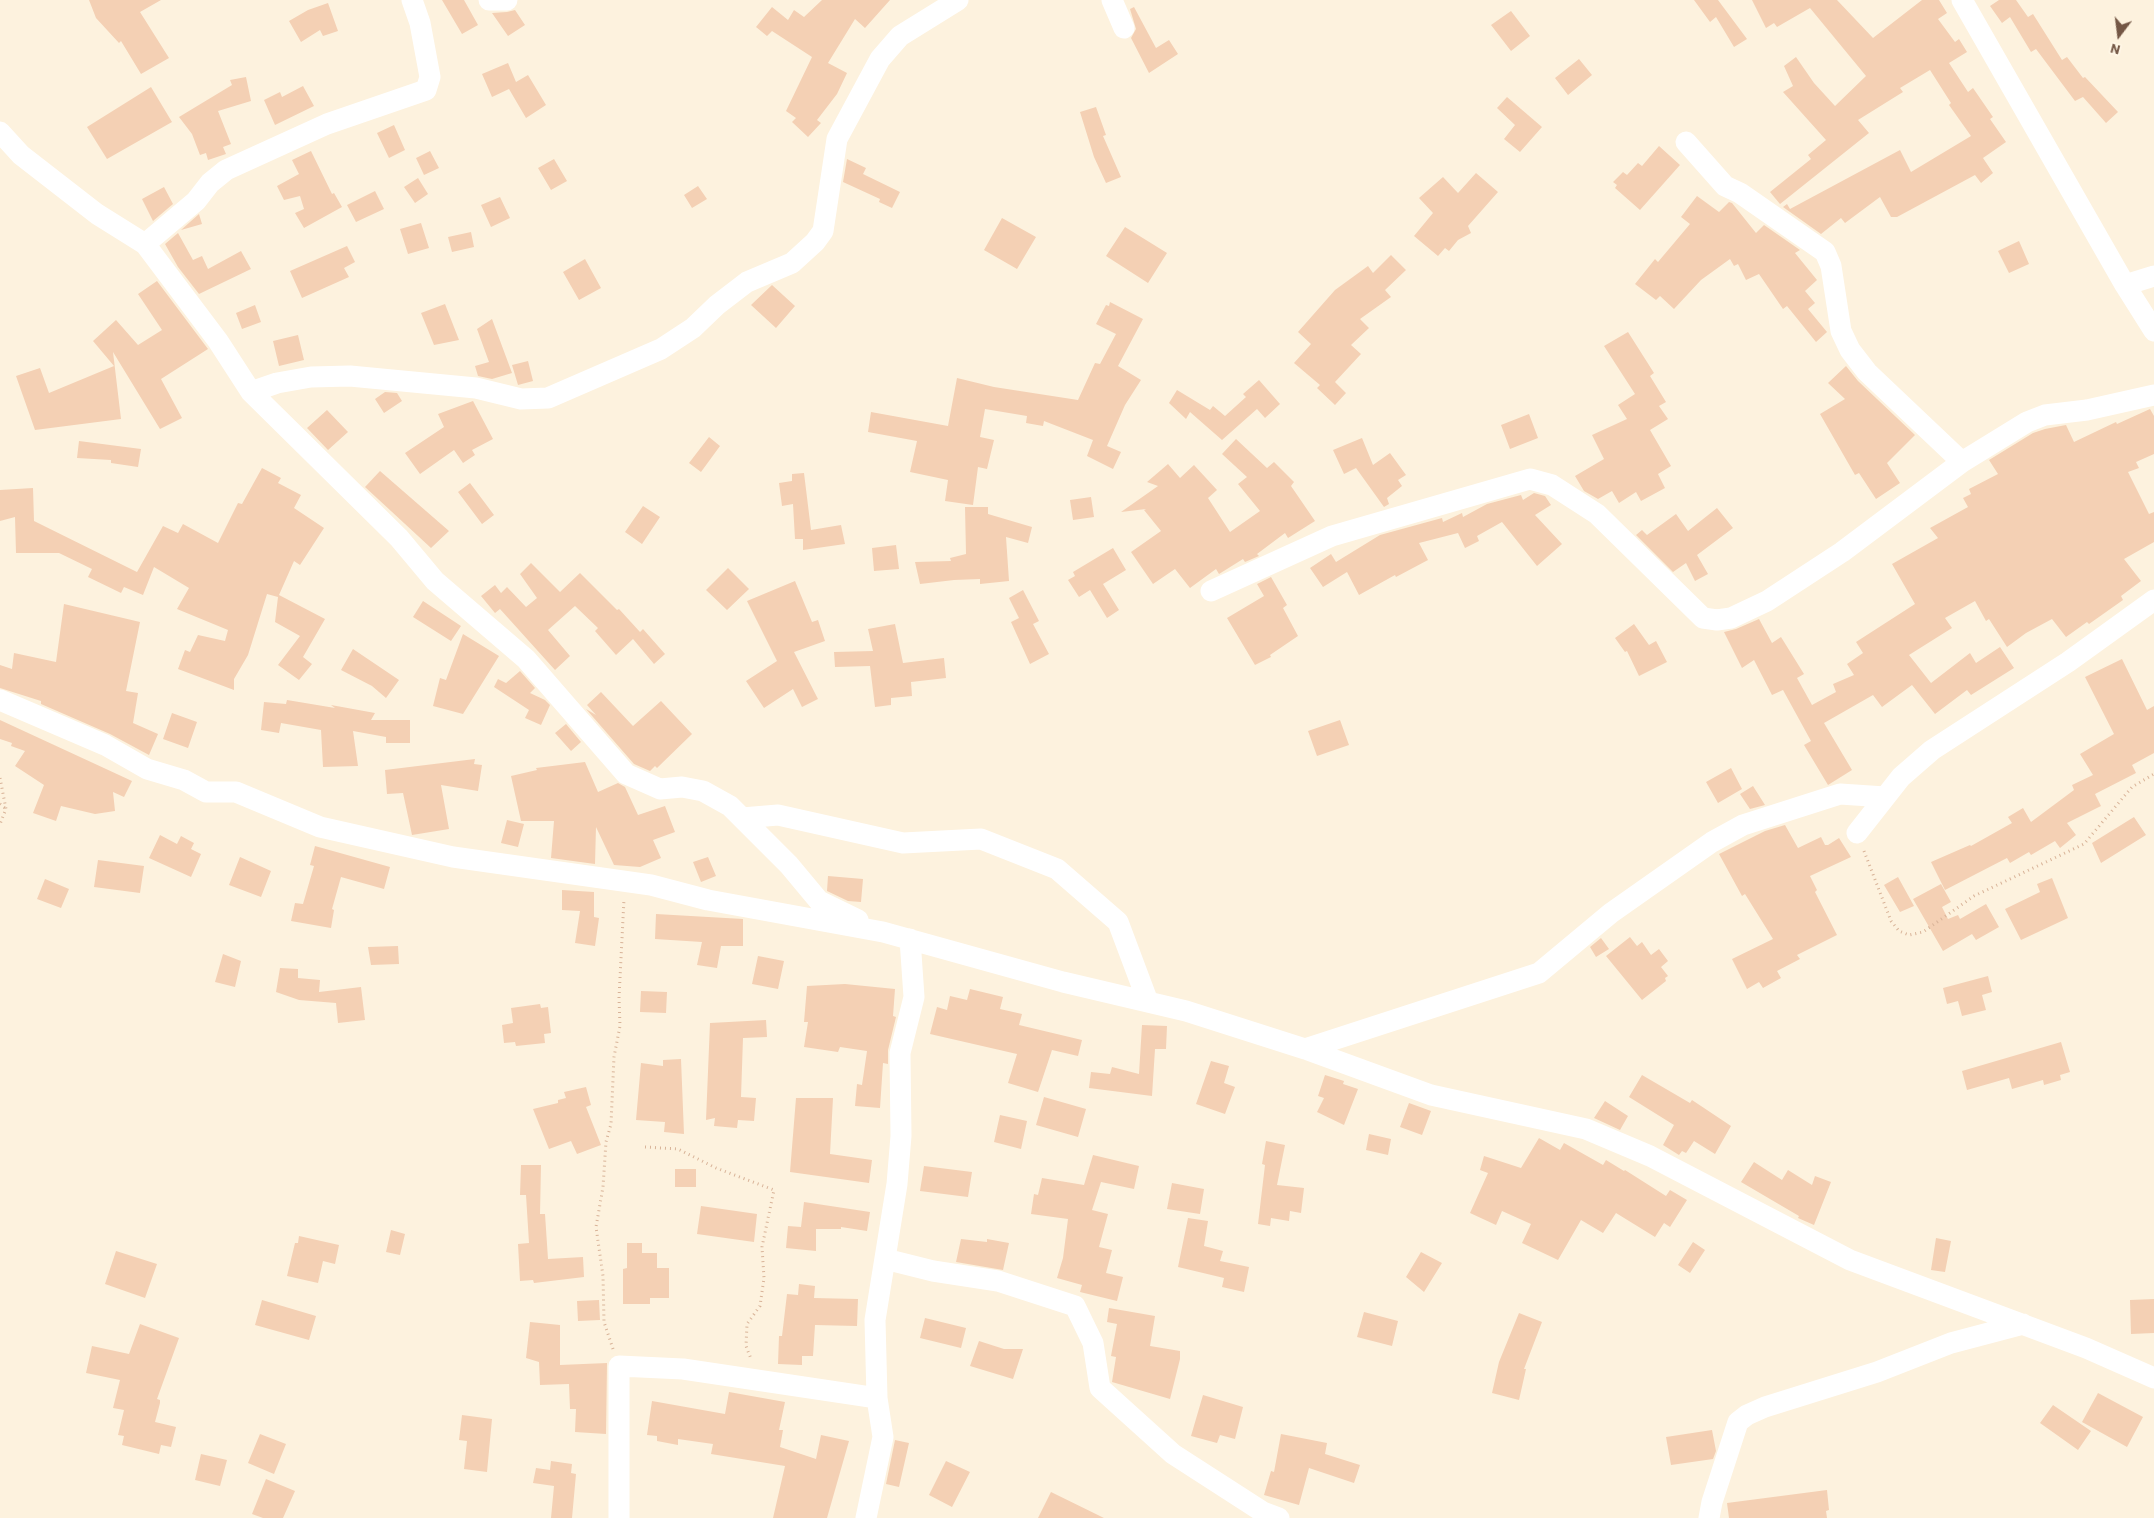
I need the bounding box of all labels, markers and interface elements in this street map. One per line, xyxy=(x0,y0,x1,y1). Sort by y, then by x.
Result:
north arrow xyxy=(2094,10,2144,60)
text: N xyxy=(2108,41,2122,59)

